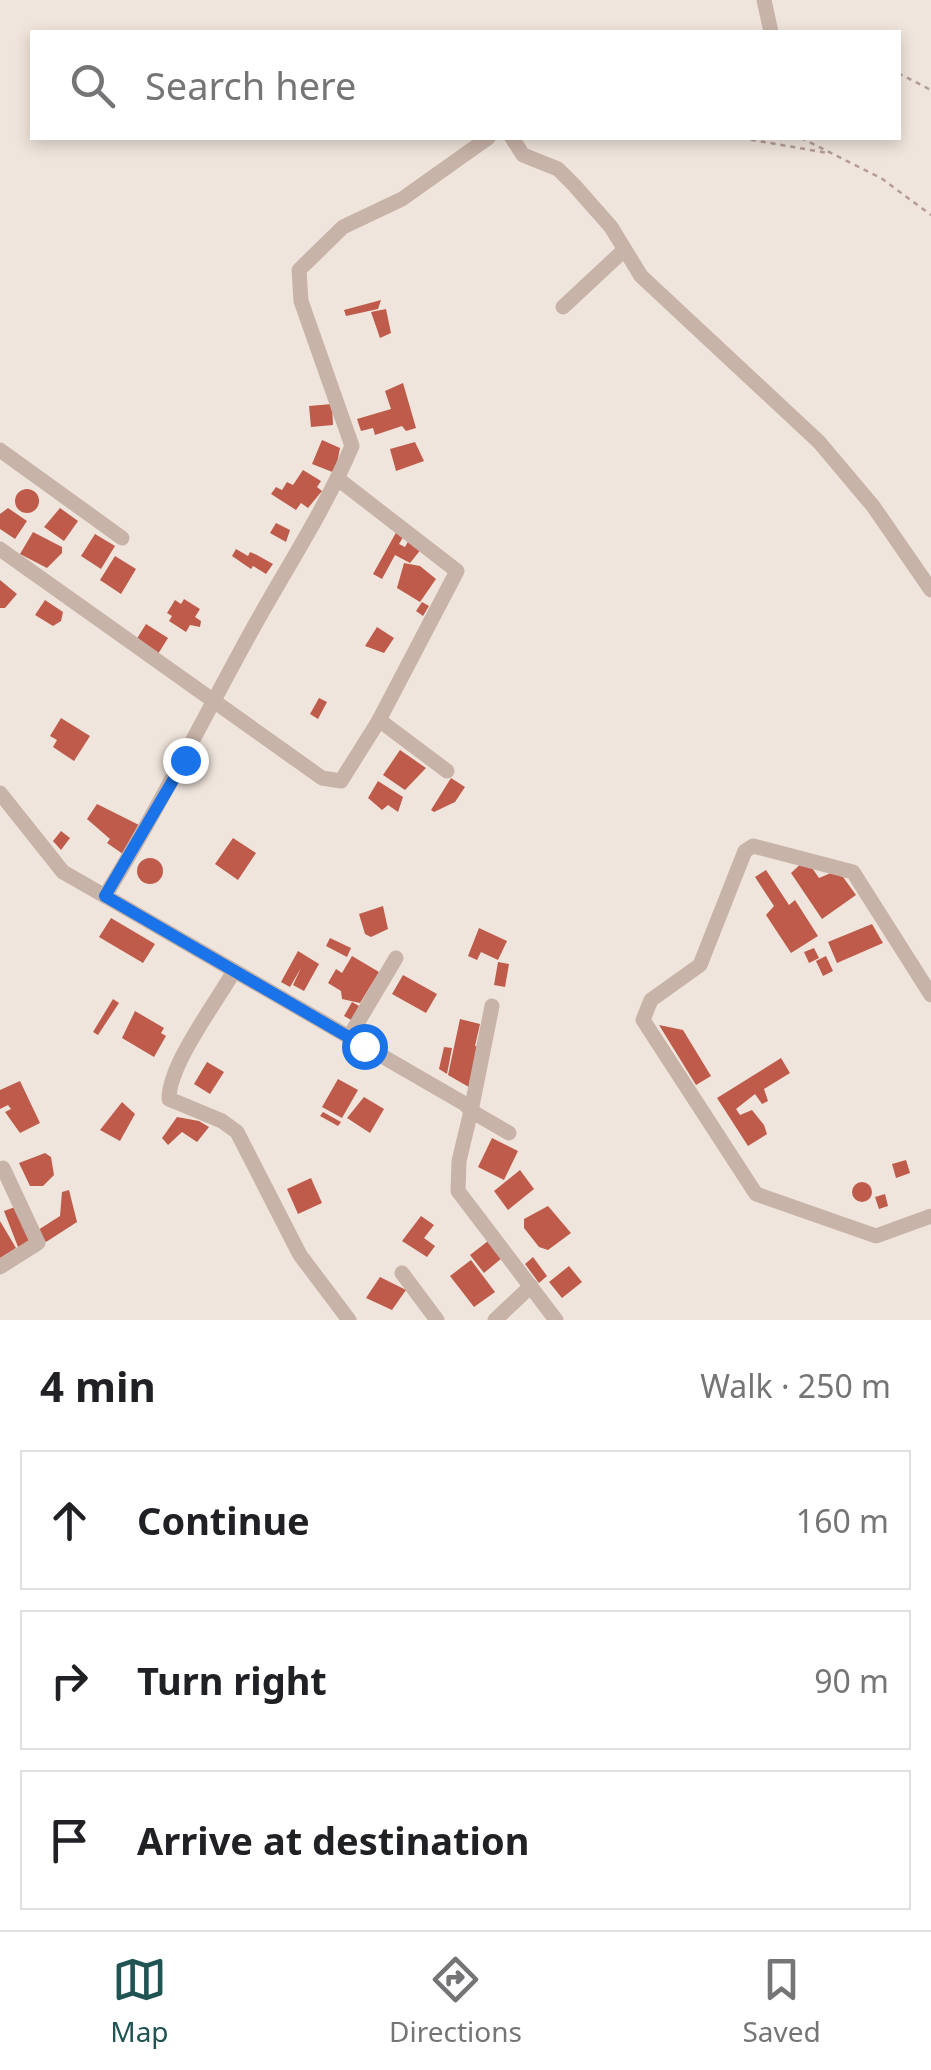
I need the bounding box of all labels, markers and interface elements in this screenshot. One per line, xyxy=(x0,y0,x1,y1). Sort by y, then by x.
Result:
search box xyxy=(30,30,901,140)
icon: search xyxy=(65,58,120,113)
text: Search here xyxy=(145,59,356,111)
route end xyxy=(163,738,209,784)
route start xyxy=(342,1024,388,1070)
text: 4 min xyxy=(40,1357,156,1414)
text: Walk · 250 m xyxy=(700,1364,891,1407)
icon: ahead xyxy=(42,1493,97,1548)
text: Continue xyxy=(137,1494,310,1546)
text: 160 m xyxy=(796,1499,889,1542)
icon: right xyxy=(42,1653,97,1708)
text: Turn right xyxy=(137,1654,327,1706)
text: 90 m xyxy=(814,1659,889,1702)
icon: arrive xyxy=(42,1813,97,1868)
text: Arrive at destination xyxy=(137,1814,529,1866)
tab: Map xyxy=(110,1952,169,2050)
tab: Directions xyxy=(389,1952,522,2050)
tab: Saved xyxy=(742,1952,821,2050)

